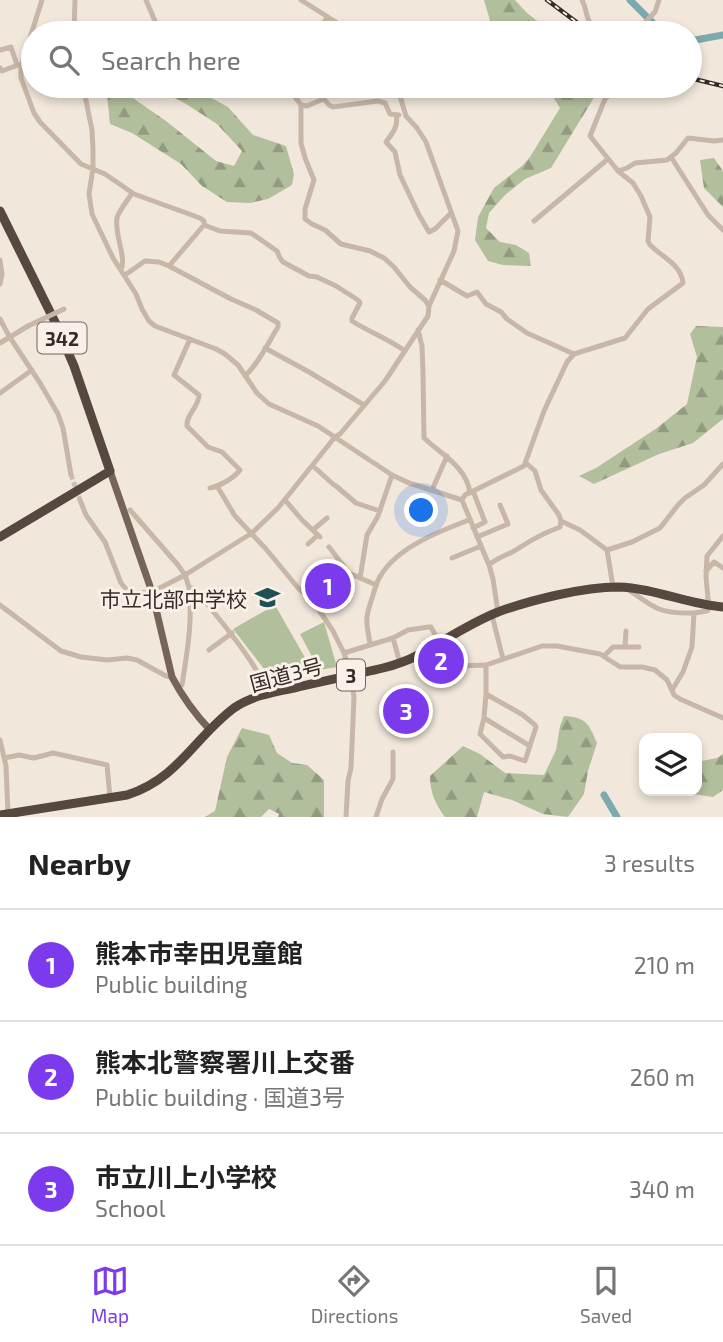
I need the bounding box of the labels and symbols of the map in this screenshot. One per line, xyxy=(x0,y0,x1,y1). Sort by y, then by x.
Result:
road number: 342 xyxy=(38,322,86,354)
your location xyxy=(404,493,438,527)
pin: 1 xyxy=(305,560,351,612)
school or university icon: 市立北部中学校 xyxy=(253,584,281,612)
place label: 市立北部中学校 xyxy=(100,586,247,611)
pin: 2 xyxy=(418,635,464,687)
street label: 国道3号 xyxy=(247,652,325,696)
road number: 3 xyxy=(337,660,365,690)
pin: 3 xyxy=(383,685,429,737)

